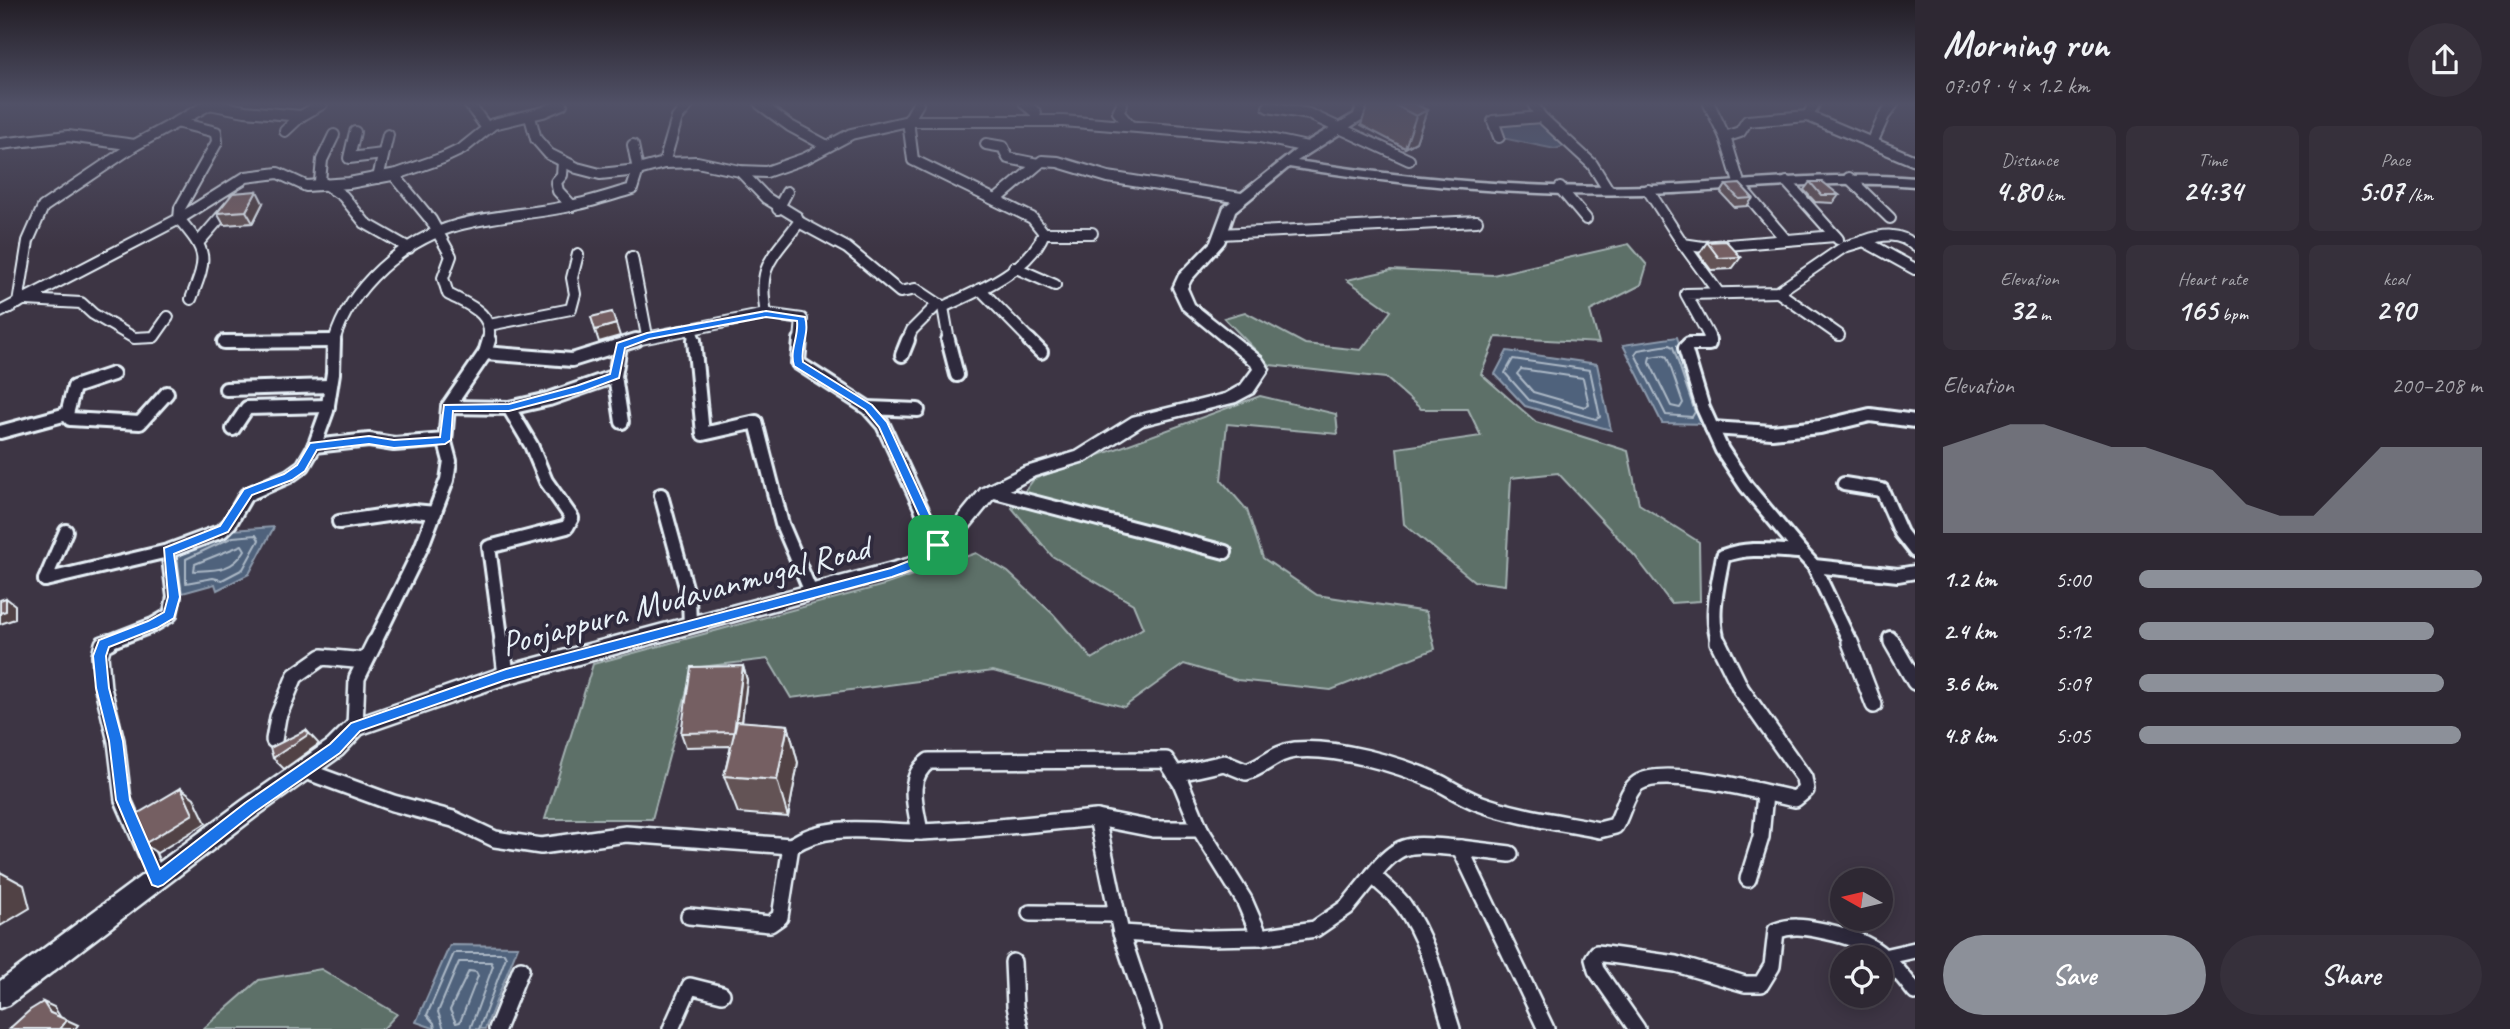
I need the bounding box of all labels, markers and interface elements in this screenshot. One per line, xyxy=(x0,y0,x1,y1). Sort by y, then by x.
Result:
text: Morning run xyxy=(1943,21,2109,68)
button: share xyxy=(2408,23,2482,97)
text: 07:09 · 4 × 1.2 km xyxy=(1943,71,2089,100)
text: Distance xyxy=(2001,148,2058,172)
text: Time xyxy=(2198,148,2227,172)
text: Pace xyxy=(2381,148,2410,172)
text: 4.80 xyxy=(1995,172,2041,210)
text: 24:34 xyxy=(2183,172,2242,210)
text: 5:07 xyxy=(2358,172,2404,210)
text: km xyxy=(2041,183,2064,207)
text: /km xyxy=(2404,183,2433,207)
text: Elevation xyxy=(2000,267,2059,291)
text: Heart rate xyxy=(2178,267,2247,291)
text: kcal xyxy=(2383,267,2408,291)
text: 32 xyxy=(2008,291,2035,329)
text: 165 xyxy=(2177,291,2217,329)
text: 290 xyxy=(2375,291,2416,329)
text: m xyxy=(2035,302,2051,326)
text: bpm xyxy=(2217,302,2248,326)
text: Elevation xyxy=(1943,371,2014,400)
text: 200–208 m xyxy=(2391,371,2482,400)
pin xyxy=(908,515,968,575)
street label: Poojappura Mudavanmugal Road xyxy=(496,523,879,666)
icon: arrive xyxy=(919,526,957,564)
text: 1.2 km xyxy=(1943,565,1997,594)
text: 5:00 xyxy=(2055,565,2091,594)
text: 2.4 km xyxy=(1943,617,1997,646)
text: 5:12 xyxy=(2055,617,2091,646)
text: 3.6 km xyxy=(1943,669,1997,698)
text: 5:09 xyxy=(2055,669,2091,698)
text: 4.8 km xyxy=(1943,721,1997,750)
text: 5:05 xyxy=(2055,721,2091,750)
north arrow xyxy=(1830,868,1894,931)
map controls xyxy=(1830,868,1893,1008)
button: Save xyxy=(1943,935,2206,1015)
button: Share xyxy=(2220,935,2482,1015)
button: locate xyxy=(1830,945,1893,1008)

